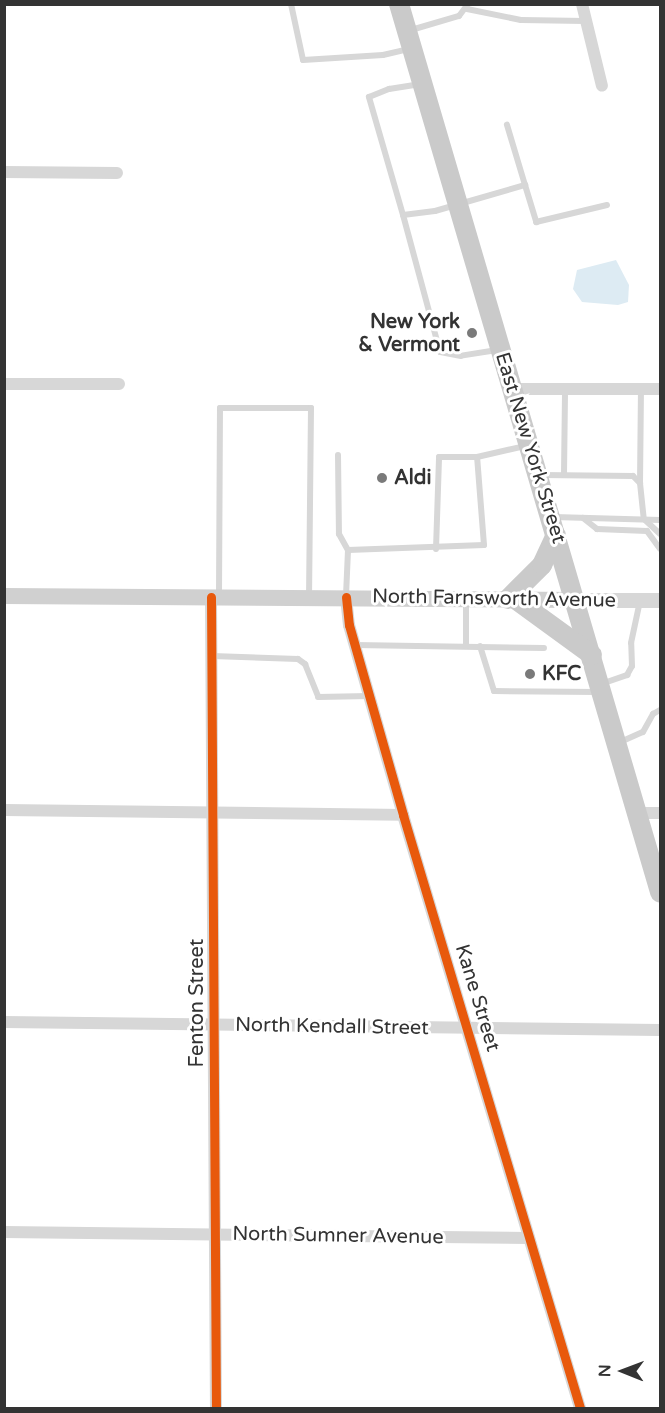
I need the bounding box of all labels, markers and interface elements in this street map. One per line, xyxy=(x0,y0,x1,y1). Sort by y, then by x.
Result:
place label: New York & Vermont xyxy=(358,310,460,357)
marker: New York & Vermont xyxy=(465,326,479,340)
street label: East New York Street xyxy=(489,350,571,546)
place label: Aldi xyxy=(394,466,431,490)
marker: Aldi xyxy=(375,471,389,485)
street label: North Farnsworth Avenue xyxy=(372,585,616,613)
place label: KFC xyxy=(542,662,581,686)
marker: KFC xyxy=(523,667,537,681)
street label: Fenton Street xyxy=(185,939,209,1067)
street label: Kane Street xyxy=(449,942,505,1054)
street label: North Kendall Street xyxy=(235,1013,429,1041)
street label: North Sumner Avenue xyxy=(232,1222,444,1250)
north arrow xyxy=(593,1341,653,1401)
text: N xyxy=(595,1364,615,1377)

